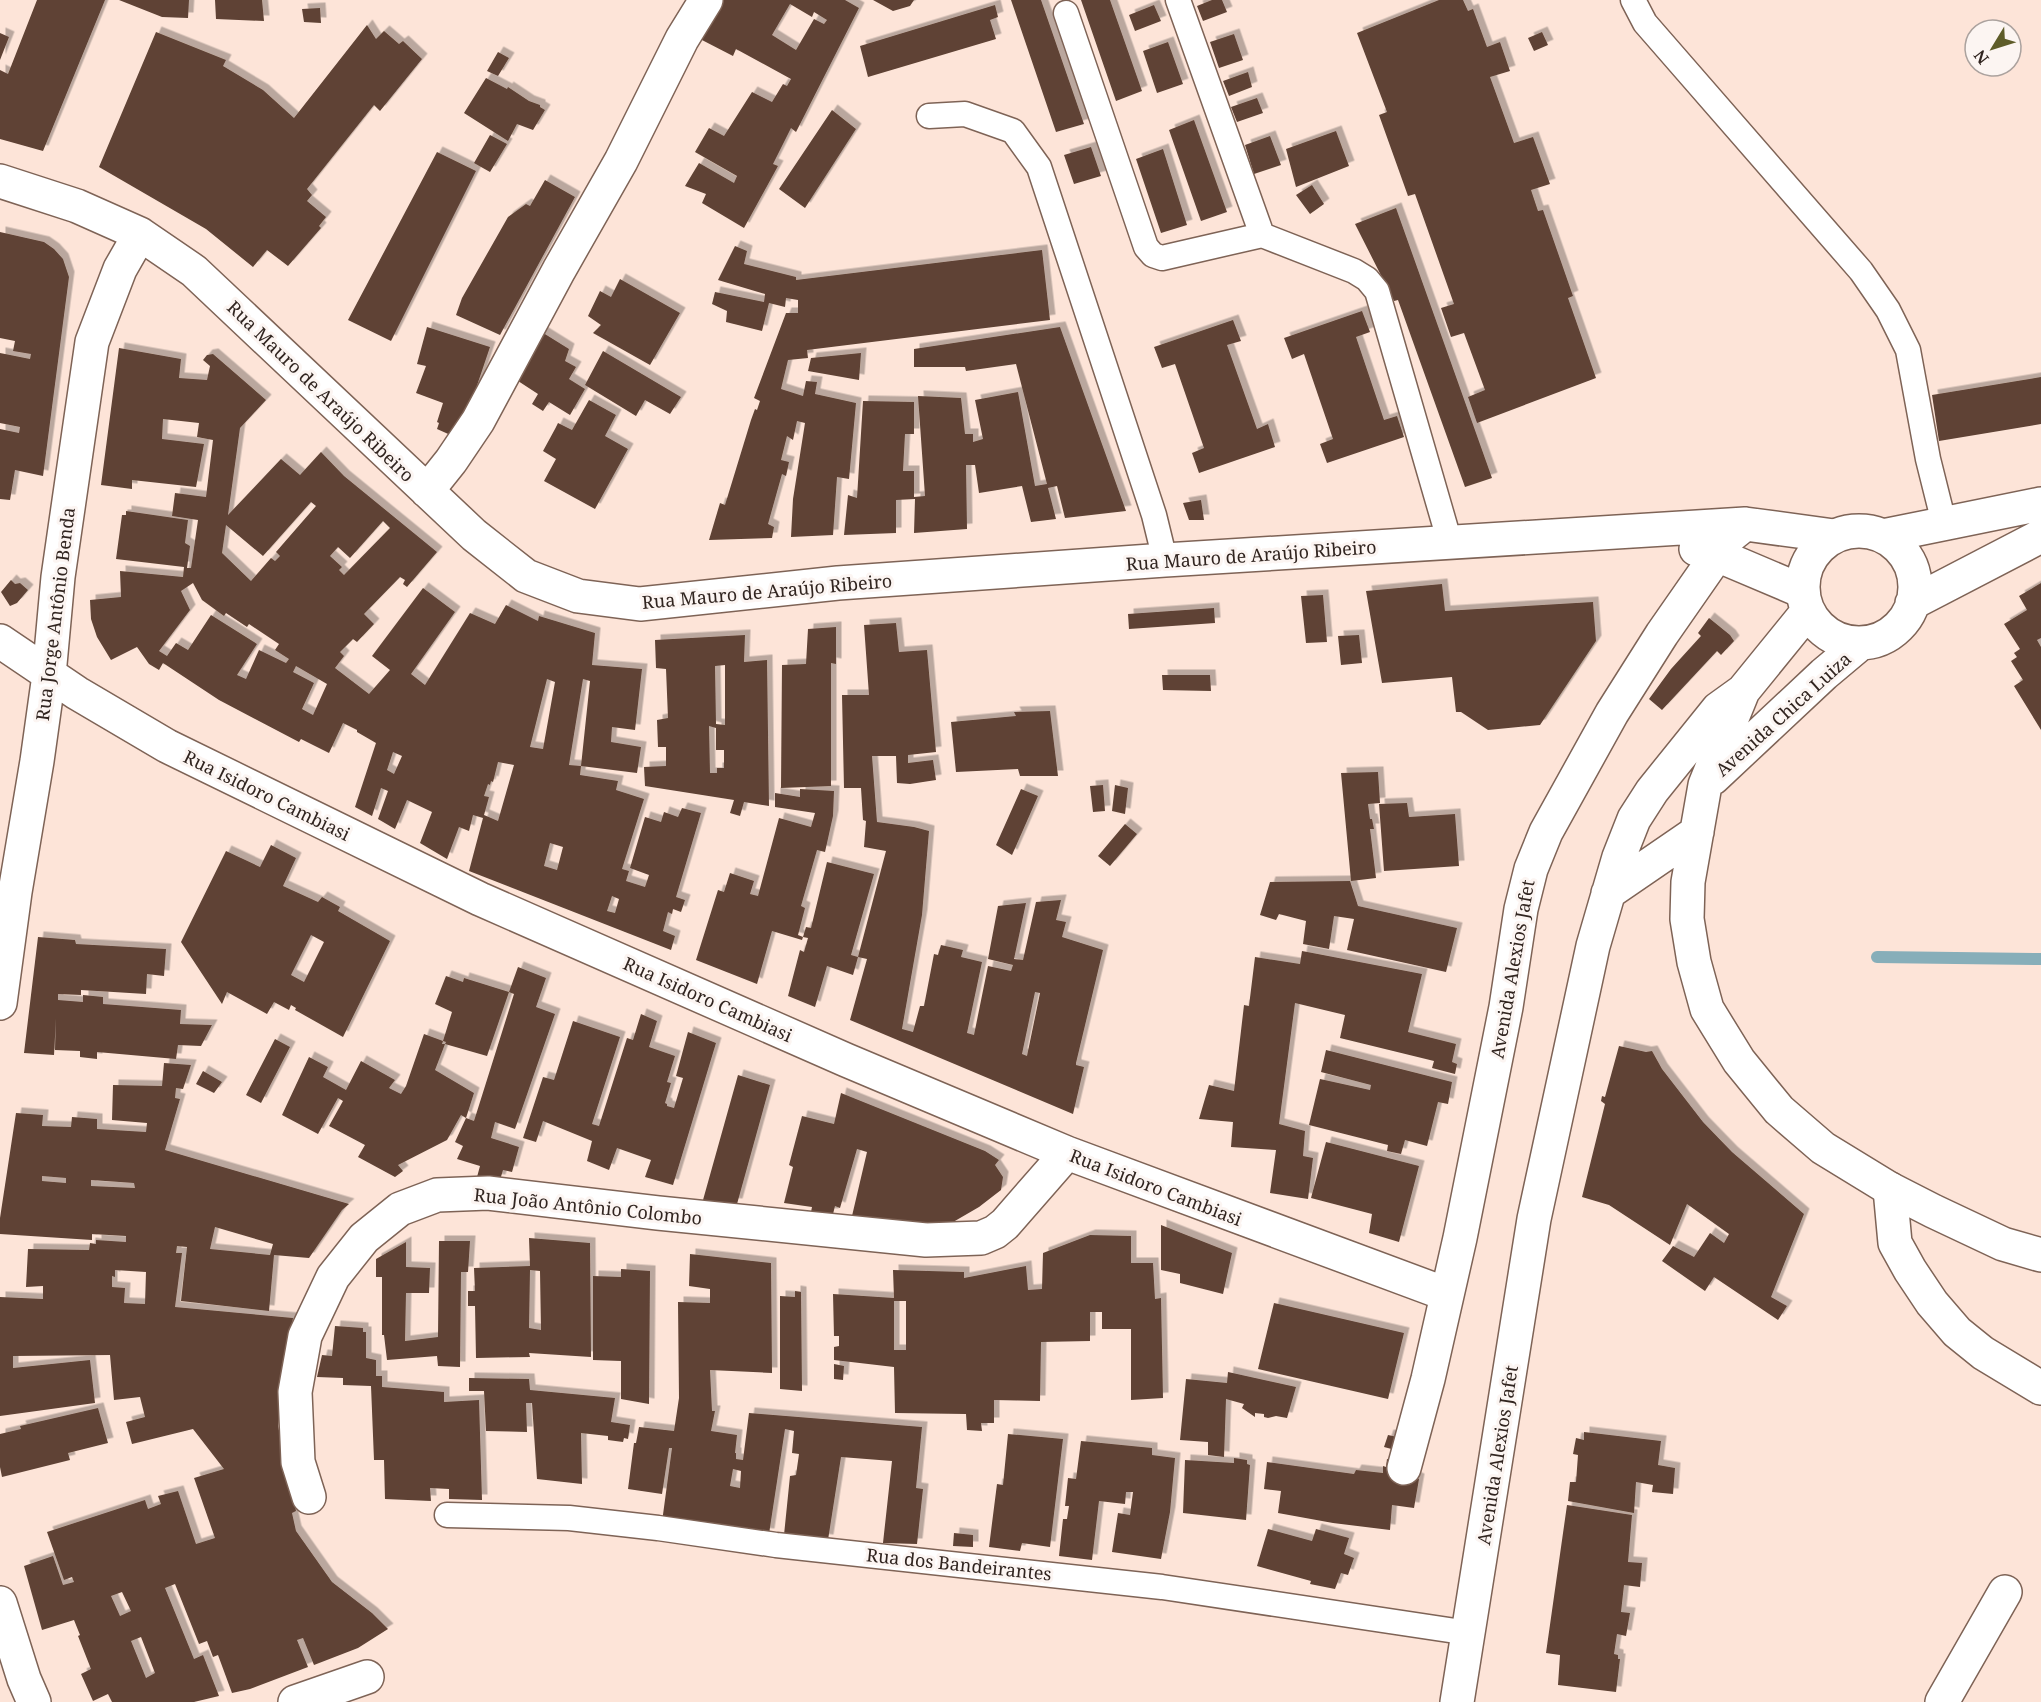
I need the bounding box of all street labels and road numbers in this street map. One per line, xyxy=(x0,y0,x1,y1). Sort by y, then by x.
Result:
street label: Rua Mauro de Araújo Ribeiro xyxy=(222,295,420,487)
street label: Rua Jorge Antônio Benda xyxy=(30,506,80,722)
street label: Rua Mauro de Araújo Ribeiro xyxy=(1125,534,1377,576)
street label: Rua Mauro de Araújo Ribeiro xyxy=(641,568,893,614)
street label: Avenida Chica Luiza xyxy=(1710,647,1856,781)
street label: Rua Isidoro Cambiasi xyxy=(180,744,355,846)
street label: Avenida Alexios Jafet xyxy=(1484,878,1540,1060)
street label: Rua Isidoro Cambiasi xyxy=(620,951,796,1047)
street label: Rua Isidoro Cambiasi xyxy=(1066,1143,1246,1231)
street label: Rua João Antônio Colombo xyxy=(473,1182,703,1230)
street label: Avenida Alexios Jafet xyxy=(1471,1364,1523,1546)
street label: Rua dos Bandeirantes xyxy=(865,1542,1053,1586)

